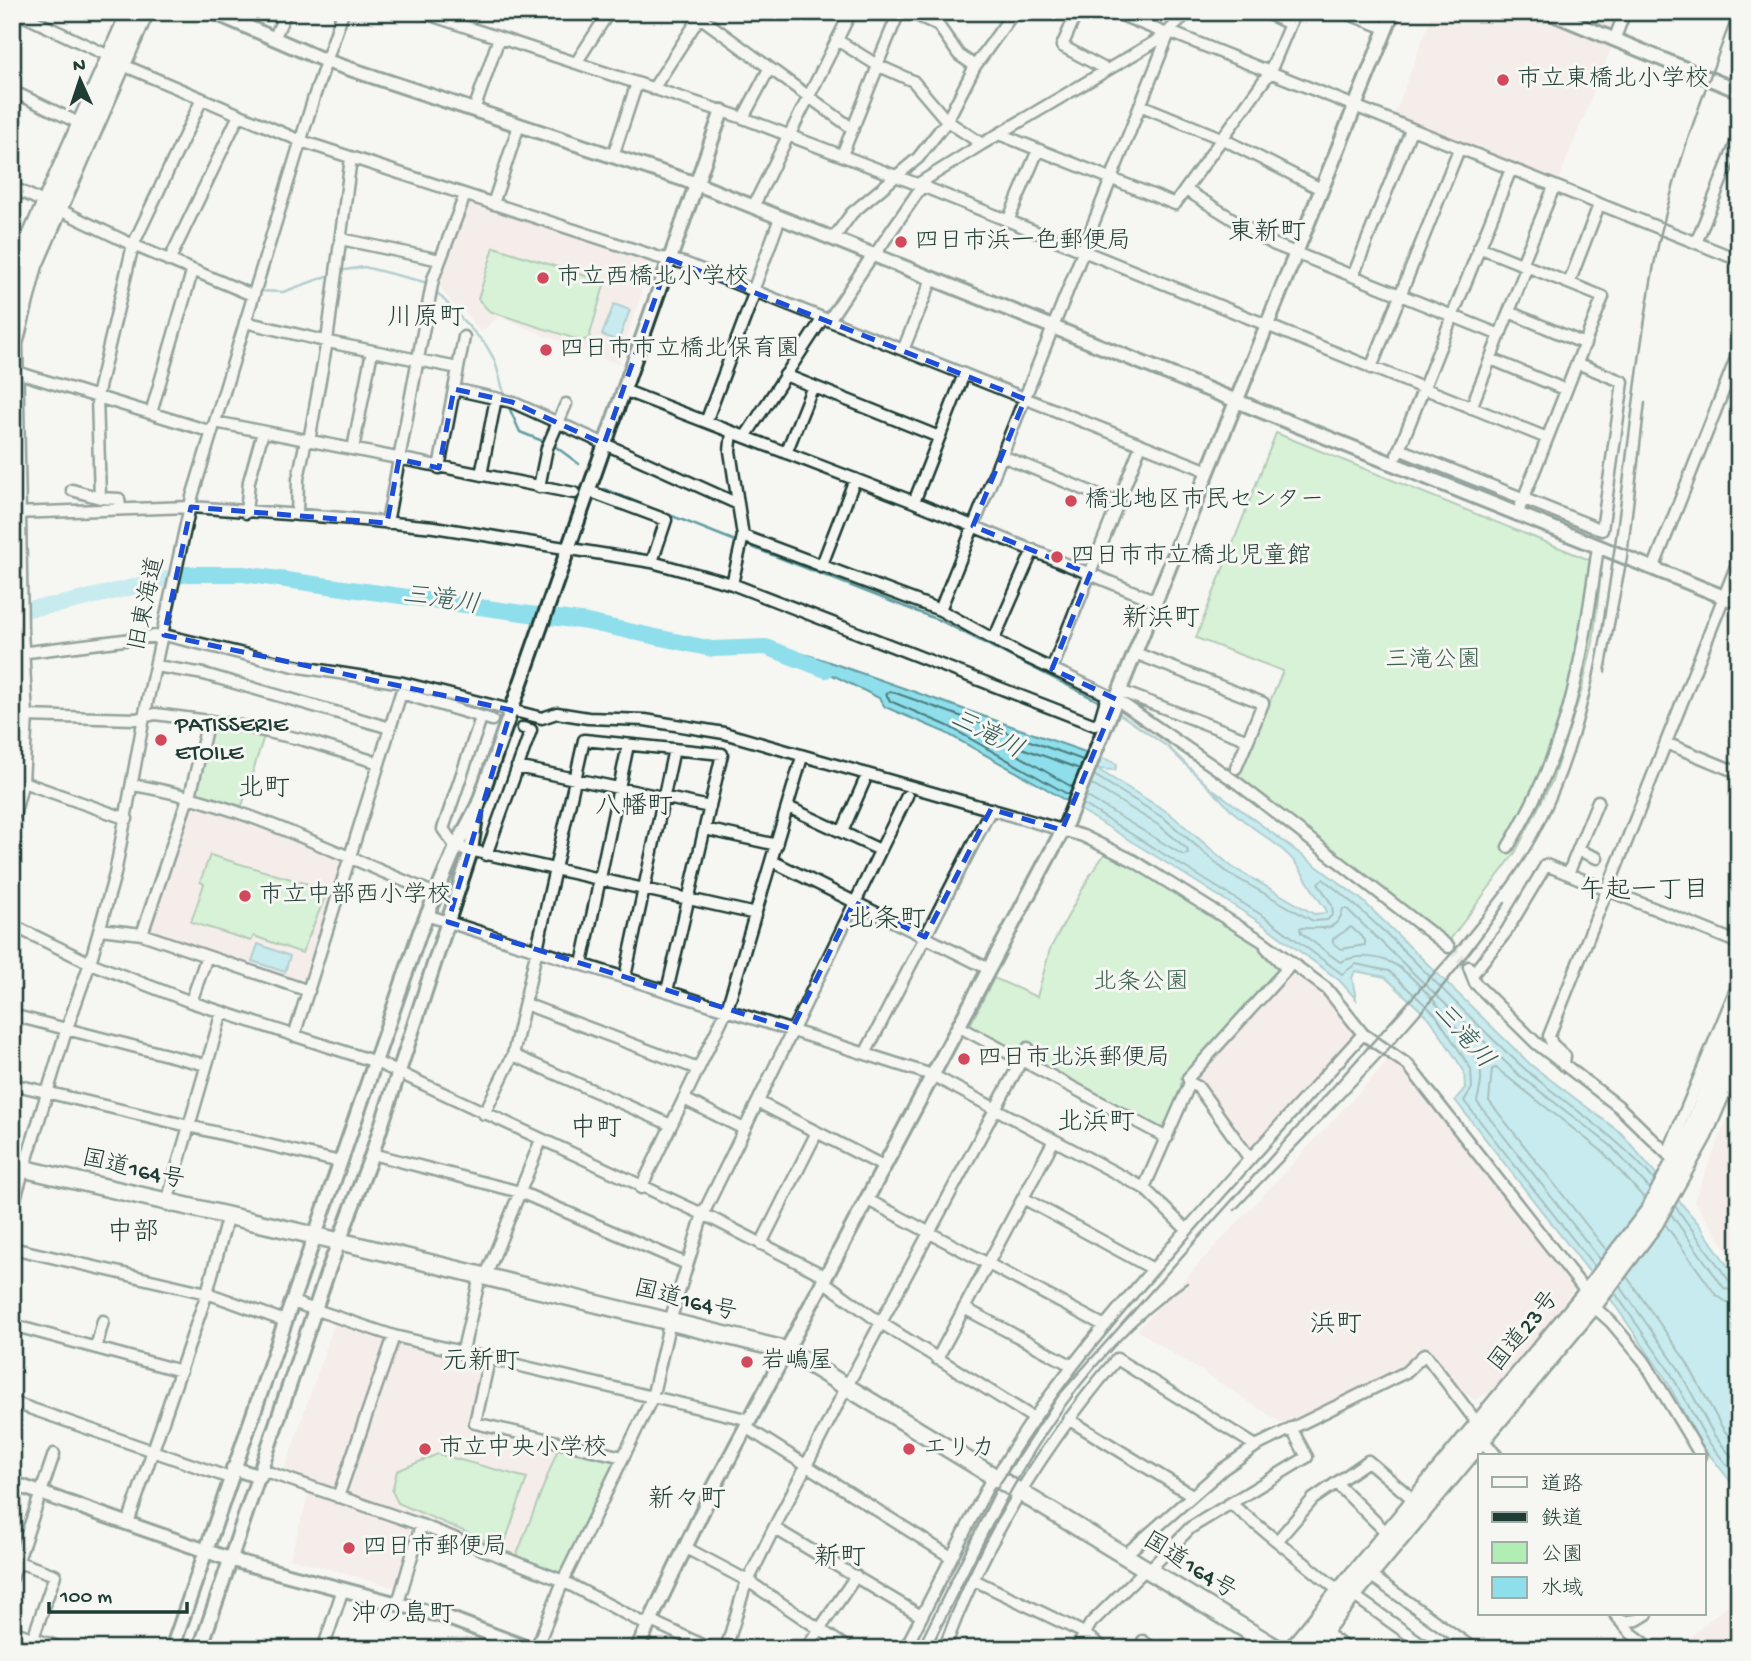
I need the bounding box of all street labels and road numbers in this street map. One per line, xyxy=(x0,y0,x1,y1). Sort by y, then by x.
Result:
street label: 旧東海道 xyxy=(123,554,172,654)
street label: 国道164号 xyxy=(78,1144,188,1197)
street label: 国道164号 xyxy=(630,1274,740,1329)
street label: 国道23号 xyxy=(1483,1285,1567,1379)
street label: 国道164号 xyxy=(1137,1526,1242,1607)

